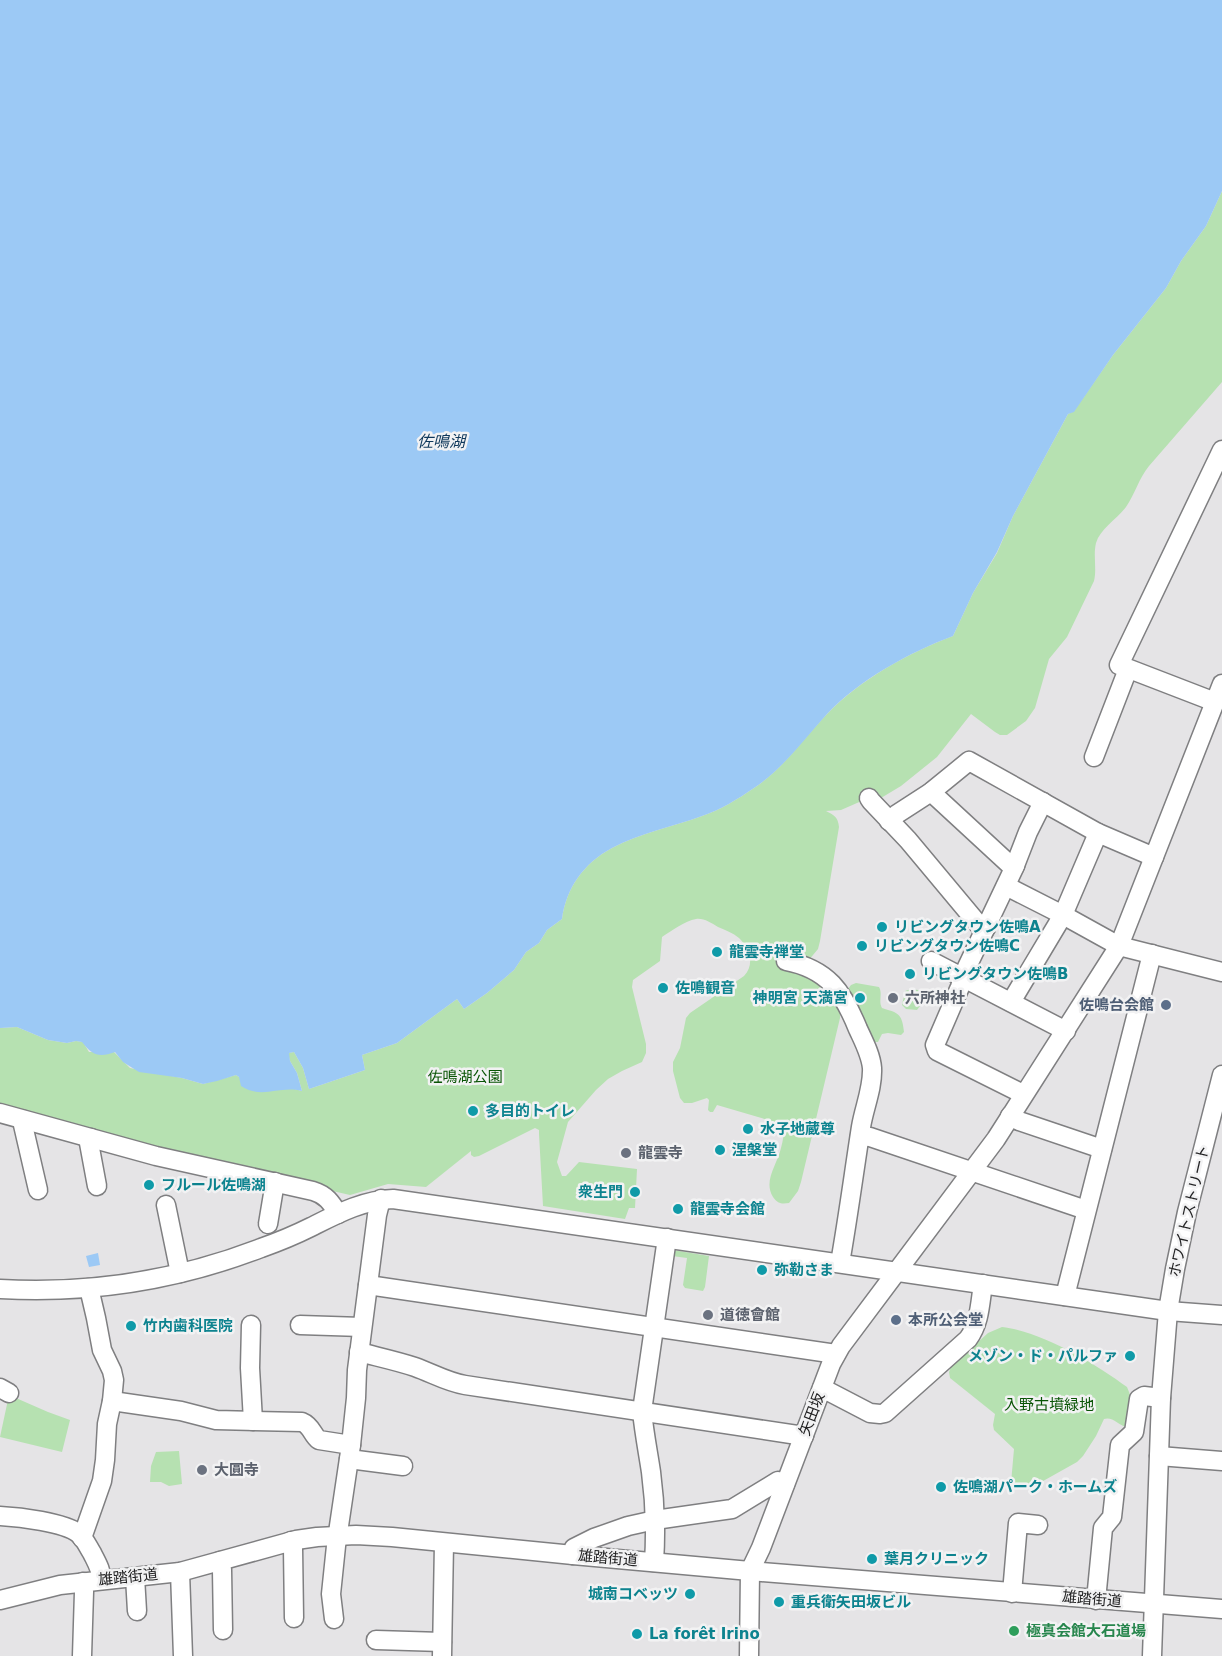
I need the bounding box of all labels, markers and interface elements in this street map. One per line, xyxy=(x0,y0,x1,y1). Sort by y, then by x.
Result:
water label: 佐鳴湖 xyxy=(417,432,468,451)
place label: リビングタウン佐鳴A xyxy=(894,918,1041,936)
marker: リビングタウン佐鳴A xyxy=(875,920,889,934)
place label: リビングタウン佐鳴C xyxy=(874,937,1020,955)
marker: リビングタウン佐鳴C xyxy=(855,939,869,953)
place label: 龍雲寺禅堂 xyxy=(729,943,804,961)
marker: 龍雲寺禅堂 xyxy=(710,945,724,959)
place label: リビングタウン佐鳴B xyxy=(922,965,1068,983)
marker: リビングタウン佐鳴B xyxy=(903,967,917,981)
place label: 佐鳴観音 xyxy=(675,979,735,997)
marker: 佐鳴観音 xyxy=(656,981,670,995)
place label: 神明宮 天満宮 xyxy=(752,989,848,1007)
place label: 六所神社 xyxy=(905,989,965,1007)
marker: 神明宮 天満宮 xyxy=(853,991,867,1005)
marker: 六所神社 xyxy=(886,991,900,1005)
place label: 佐鳴台会館 xyxy=(1079,996,1154,1014)
marker: 佐鳴台会館 xyxy=(1159,998,1173,1012)
park label: 佐鳴湖公園 xyxy=(427,1068,503,1086)
place label: 多目的トイレ xyxy=(485,1102,575,1120)
marker: 多目的トイレ xyxy=(466,1104,480,1118)
place label: 水子地蔵尊 xyxy=(760,1120,835,1138)
marker: 水子地蔵尊 xyxy=(741,1122,755,1136)
place label: 涅槃堂 xyxy=(731,1141,777,1159)
marker: 涅槃堂 xyxy=(713,1143,727,1157)
street label: ホワイトストリート xyxy=(1165,1143,1213,1279)
place label: 龍雲寺 xyxy=(638,1144,683,1162)
marker: 龍雲寺 xyxy=(619,1146,633,1160)
place label: フルール佐鳴湖 xyxy=(161,1176,266,1194)
marker: フルール佐鳴湖 xyxy=(142,1178,156,1192)
place label: 衆生門 xyxy=(578,1183,623,1201)
marker: 衆生門 xyxy=(628,1185,642,1199)
place label: 龍雲寺会館 xyxy=(690,1200,765,1218)
marker: 龍雲寺会館 xyxy=(671,1202,685,1216)
place label: 弥勒さま xyxy=(774,1261,834,1279)
marker: 弥勒さま xyxy=(755,1263,769,1277)
place label: 道徳會館 xyxy=(720,1306,780,1324)
marker: 道徳會館 xyxy=(701,1308,715,1322)
place label: 本所公会堂 xyxy=(908,1311,983,1329)
marker: 本所公会堂 xyxy=(889,1313,903,1327)
place label: 竹内歯科医院 xyxy=(143,1317,233,1335)
marker: 竹内歯科医院 xyxy=(124,1319,138,1333)
place label: メゾン・ド・パルファ xyxy=(968,1347,1118,1365)
marker: メゾン・ド・パルファ xyxy=(1123,1349,1137,1363)
street label: 矢田坂 xyxy=(796,1390,828,1438)
park label: 入野古墳緑地 xyxy=(1004,1396,1094,1414)
place label: 大圓寺 xyxy=(214,1461,259,1479)
marker: 大圓寺 xyxy=(195,1463,209,1477)
place label: 佐鳴湖パーク・ホームズ xyxy=(953,1478,1117,1496)
marker: 佐鳴湖パーク・ホームズ xyxy=(934,1480,948,1494)
street label: 雄踏街道 xyxy=(577,1546,639,1570)
place label: 葉月クリニック xyxy=(884,1550,989,1568)
marker: 葉月クリニック xyxy=(865,1552,879,1566)
street label: 雄踏街道 xyxy=(97,1565,159,1589)
place label: 城南コベッツ xyxy=(588,1585,678,1603)
marker: 城南コベッツ xyxy=(683,1587,697,1601)
street label: 雄踏街道 xyxy=(1061,1587,1123,1611)
place label: 重兵衛矢田坂ビル xyxy=(791,1593,911,1611)
marker: 重兵衛矢田坂ビル xyxy=(772,1595,786,1609)
place label: 極真会館大石道場 xyxy=(1026,1622,1146,1640)
marker: 極真会館大石道場 xyxy=(1007,1624,1021,1638)
place label: La forêt Irino xyxy=(649,1625,760,1643)
marker: La forêt Irino xyxy=(630,1627,644,1641)

